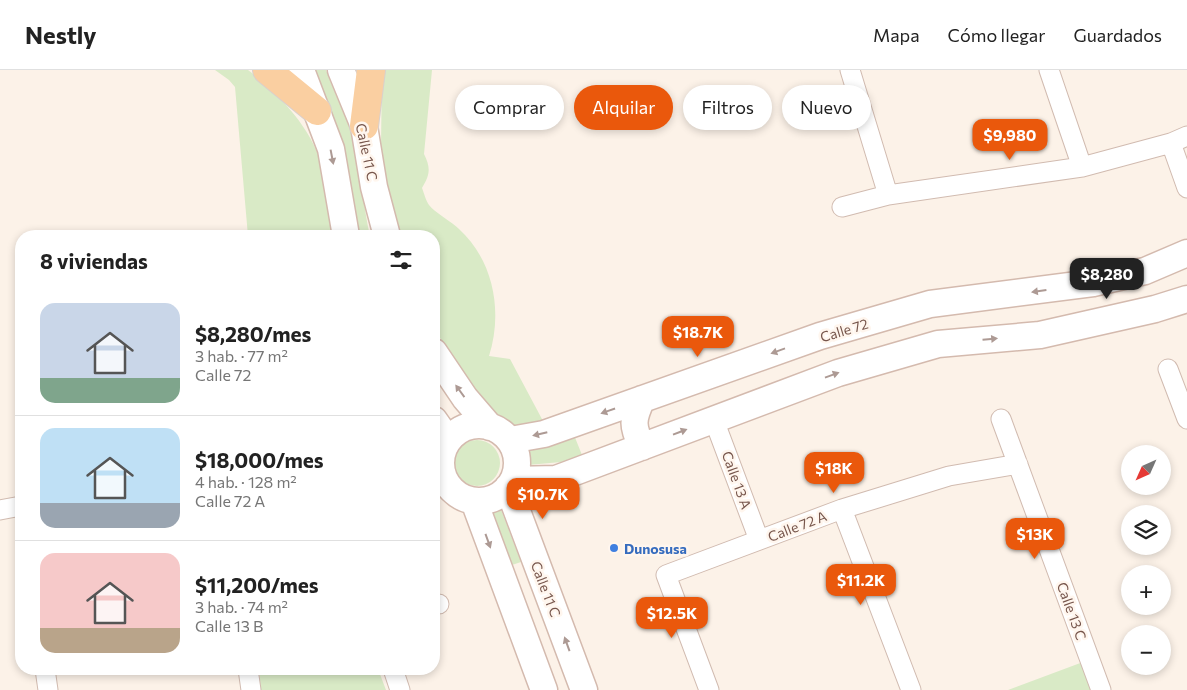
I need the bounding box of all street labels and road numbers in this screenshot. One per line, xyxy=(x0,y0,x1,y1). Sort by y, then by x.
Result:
street label: Calle 11 C xyxy=(353,122,381,182)
street label: Calle 72 xyxy=(818,315,870,345)
street label: Calle 13 A xyxy=(719,449,755,512)
street label: Calle 72 A xyxy=(765,507,829,545)
street label: Calle 11 C xyxy=(528,559,564,619)
street label: Calle 13 C xyxy=(1054,580,1090,642)

